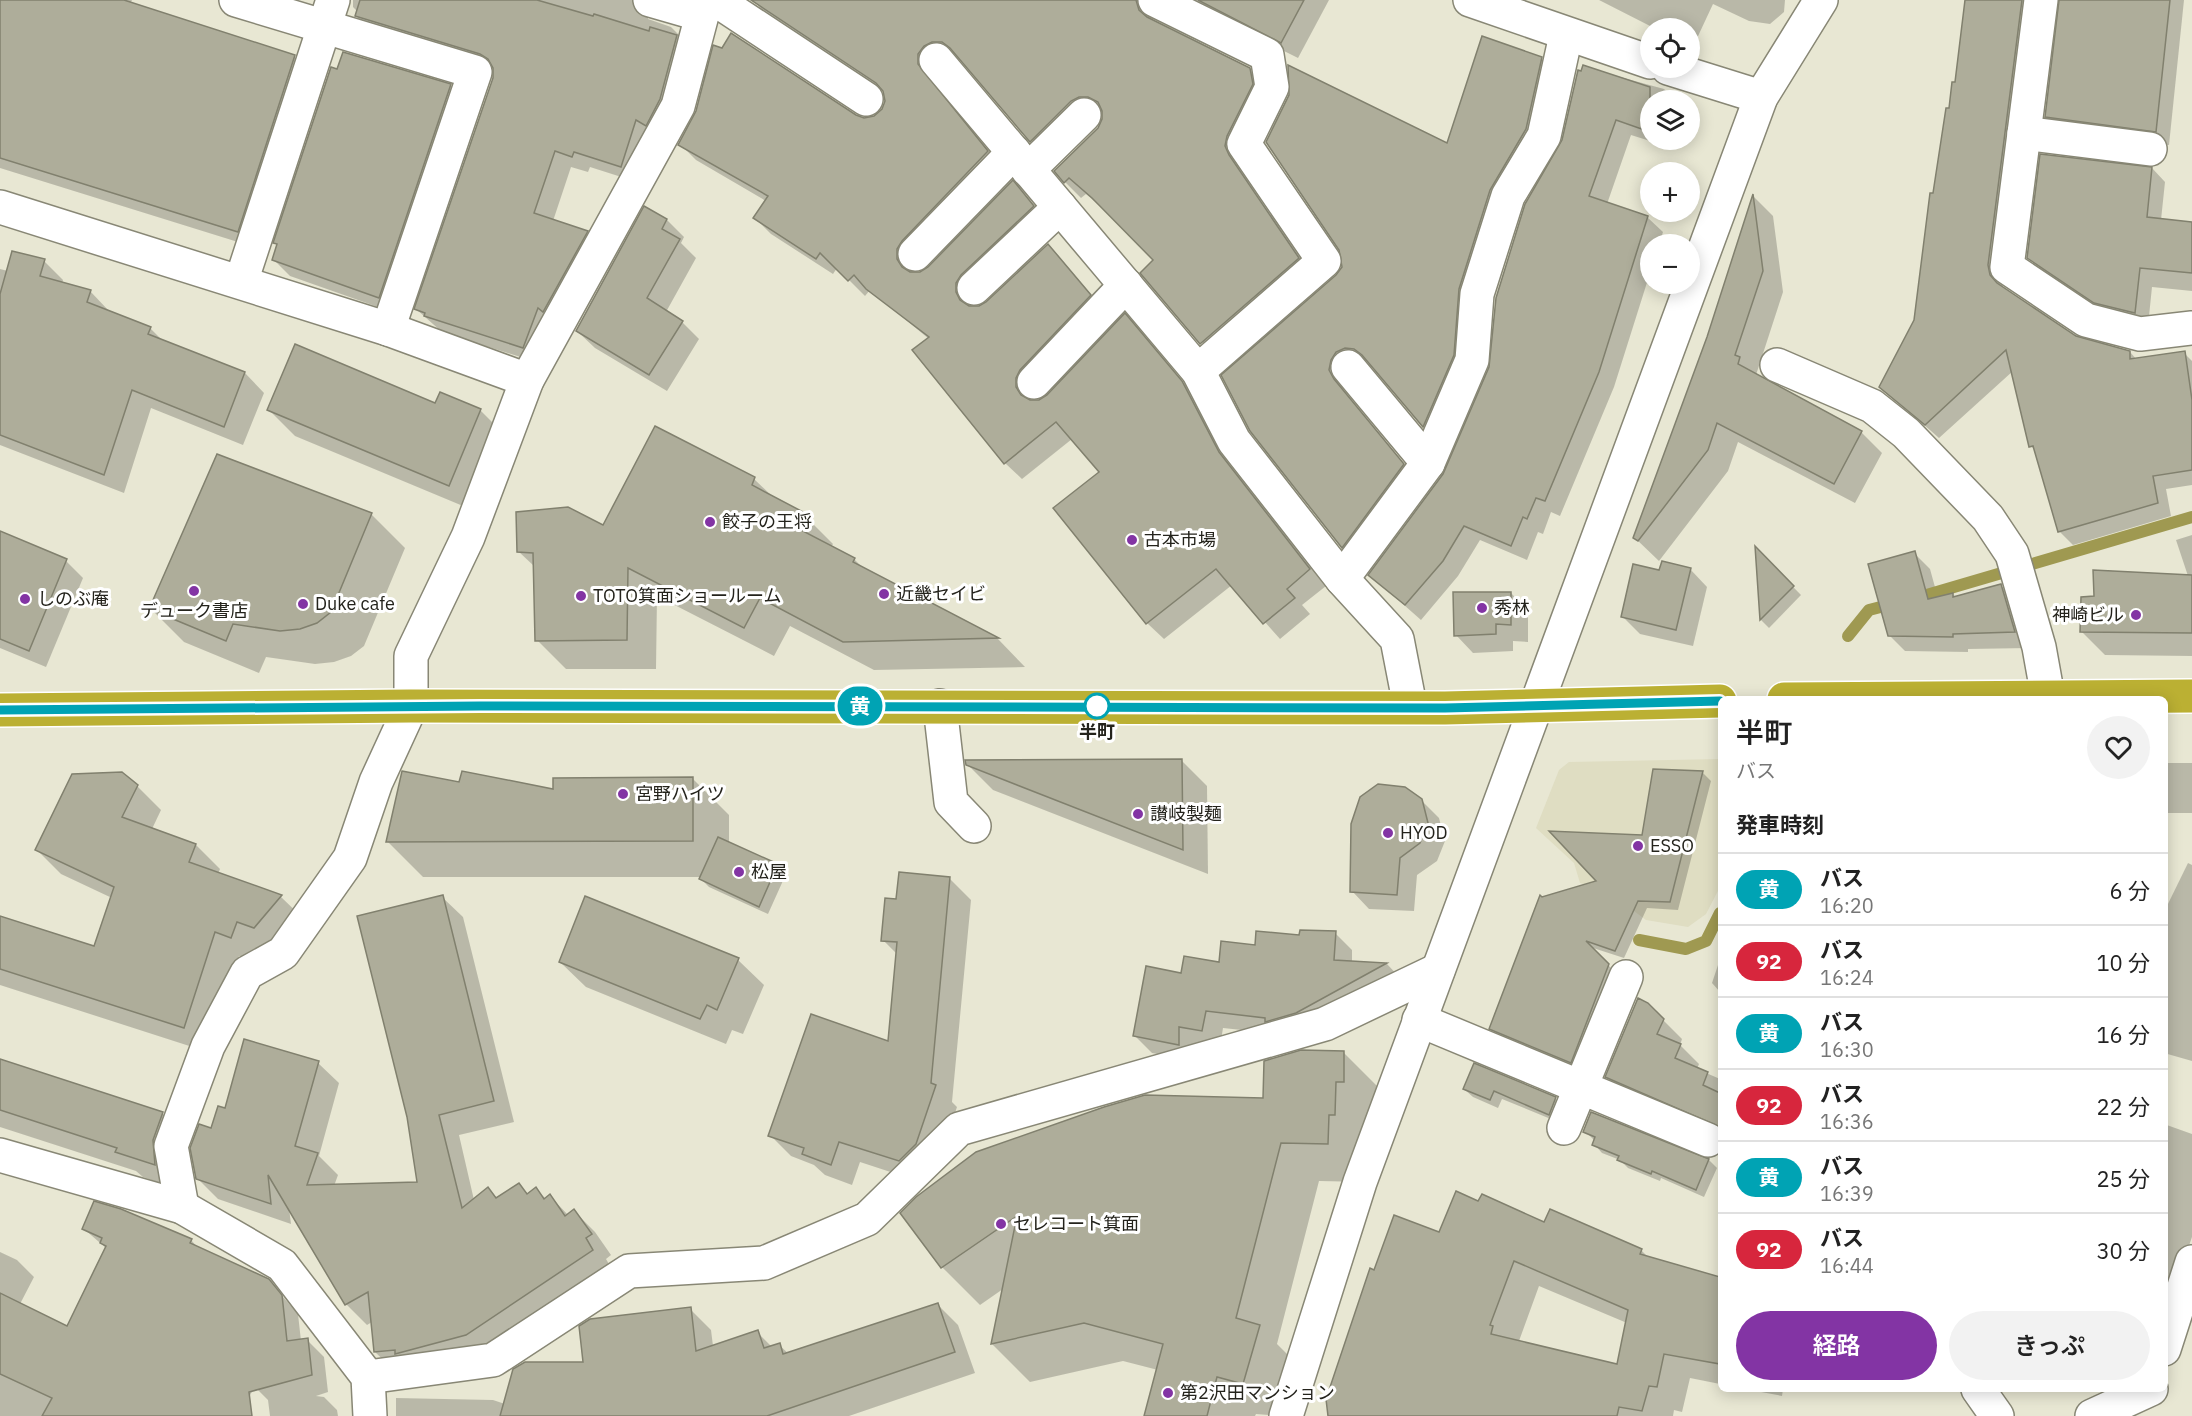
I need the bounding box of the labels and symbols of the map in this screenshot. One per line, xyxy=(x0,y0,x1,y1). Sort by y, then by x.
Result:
place label: 餃子の王将 xyxy=(722,510,812,533)
marker: 餃子の王将 xyxy=(703,515,717,529)
place label: 古本市場 xyxy=(1144,528,1216,551)
marker: 古本市場 xyxy=(1125,533,1139,547)
place label: 近畿セイビ xyxy=(896,582,986,605)
marker: デューク書店 xyxy=(187,584,201,598)
place label: TOTO箕面ショールーム xyxy=(593,584,781,607)
place label: しのぶ庵 xyxy=(37,587,109,610)
marker: 近畿セイビ xyxy=(877,587,891,601)
marker: TOTO箕面ショールーム xyxy=(574,589,588,603)
marker: しのぶ庵 xyxy=(18,592,32,606)
place label: Duke cafe xyxy=(315,592,395,615)
place label: 秀林 xyxy=(1494,596,1530,619)
marker: Duke cafe xyxy=(296,597,310,611)
place label: デューク書店 xyxy=(140,599,248,622)
marker: 秀林 xyxy=(1475,601,1489,615)
place label: 神崎ビル xyxy=(2052,603,2124,626)
marker: 神崎ビル xyxy=(2129,608,2143,622)
line badge: 黄 xyxy=(840,686,880,726)
marker: 半町 xyxy=(1084,693,1110,719)
place label: 半町 xyxy=(1079,720,1115,743)
place label: 宮野ハイツ xyxy=(635,782,725,805)
marker: 宮野ハイツ xyxy=(616,787,630,801)
place label: 讃岐製麺 xyxy=(1150,802,1222,825)
marker: 讃岐製麺 xyxy=(1131,807,1145,821)
place label: HYOD xyxy=(1400,821,1448,844)
marker: HYOD xyxy=(1381,826,1395,840)
place label: ESSO xyxy=(1650,834,1694,857)
marker: ESSO xyxy=(1631,839,1645,853)
place label: 松屋 xyxy=(751,860,787,883)
marker: 松屋 xyxy=(732,865,746,879)
place label: セレコート箕面 xyxy=(1013,1212,1139,1235)
marker: セレコート箕面 xyxy=(994,1217,1008,1231)
place label: 第2沢田マンション xyxy=(1180,1381,1335,1404)
marker: 第2沢田マンション xyxy=(1161,1386,1175,1400)

